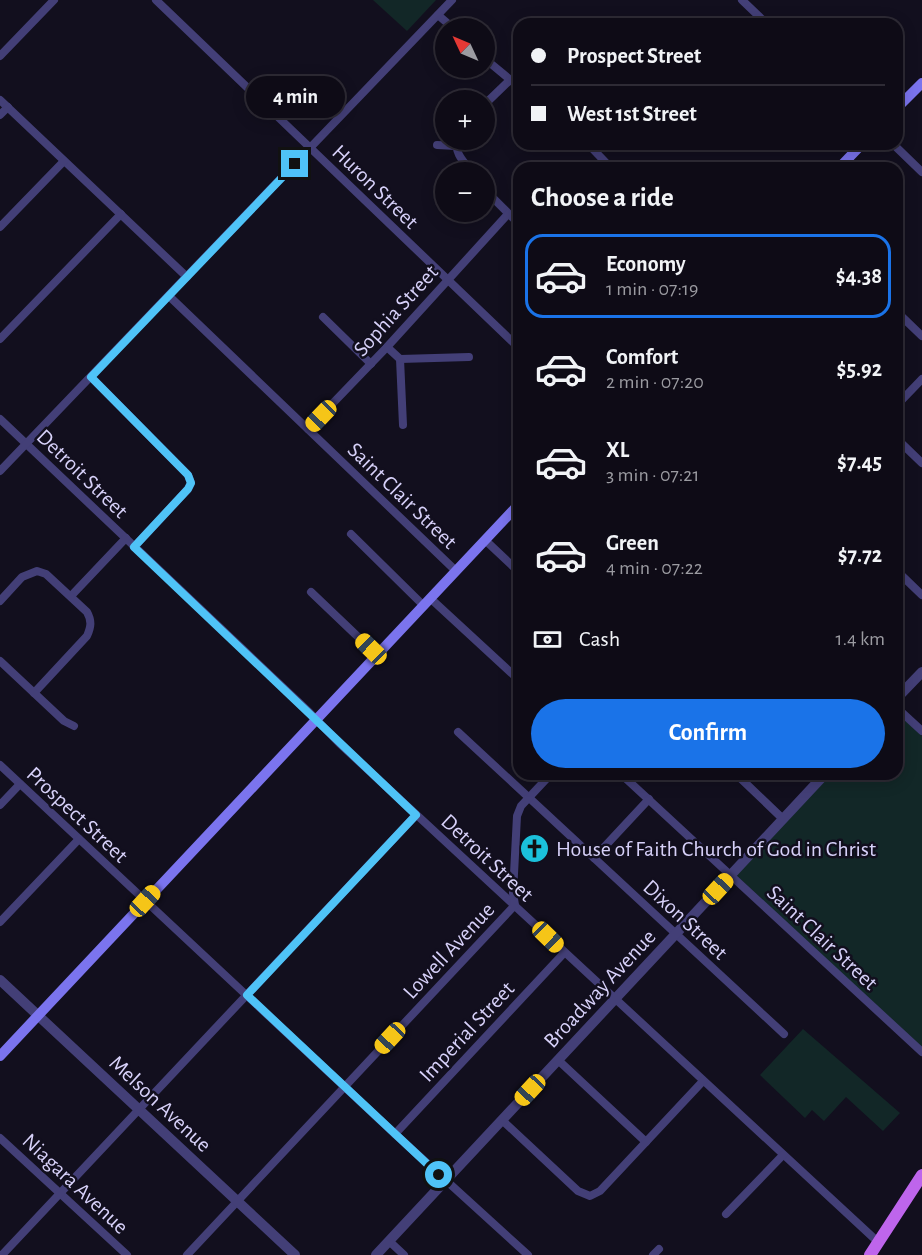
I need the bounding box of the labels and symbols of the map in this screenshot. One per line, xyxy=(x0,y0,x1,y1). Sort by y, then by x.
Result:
north arrow xyxy=(435,18,495,78)
callout: 4 min xyxy=(246,77,344,119)
street label: Huron Street xyxy=(328,141,423,233)
route end xyxy=(281,150,308,177)
street label: Sophia Street xyxy=(349,261,442,360)
car xyxy=(302,397,340,435)
street label: Detroit Street xyxy=(33,425,132,522)
street label: Saint Clair Street xyxy=(343,438,461,553)
car xyxy=(352,630,390,668)
street label: Prospect Street xyxy=(22,763,132,867)
street label: Detroit Street xyxy=(437,810,538,906)
church icon: House of Faith Church of God in Christ xyxy=(519,832,551,864)
place label: House of Faith Church of God in Christ xyxy=(556,838,876,860)
car xyxy=(699,870,737,908)
street label: Dixon Street xyxy=(639,876,732,964)
street label: Saint Clair Street xyxy=(763,881,882,994)
car xyxy=(126,882,164,920)
street label: Lowell Avenue xyxy=(399,898,499,1003)
car xyxy=(529,918,567,956)
street label: Broadway Avenue xyxy=(540,925,660,1052)
street label: Imperial Street xyxy=(415,977,518,1086)
car xyxy=(371,1019,409,1057)
street label: Melson Avenue xyxy=(105,1051,215,1156)
car xyxy=(511,1071,549,1109)
street label: Niagara Avenue xyxy=(18,1129,132,1238)
route start xyxy=(425,1161,452,1188)

